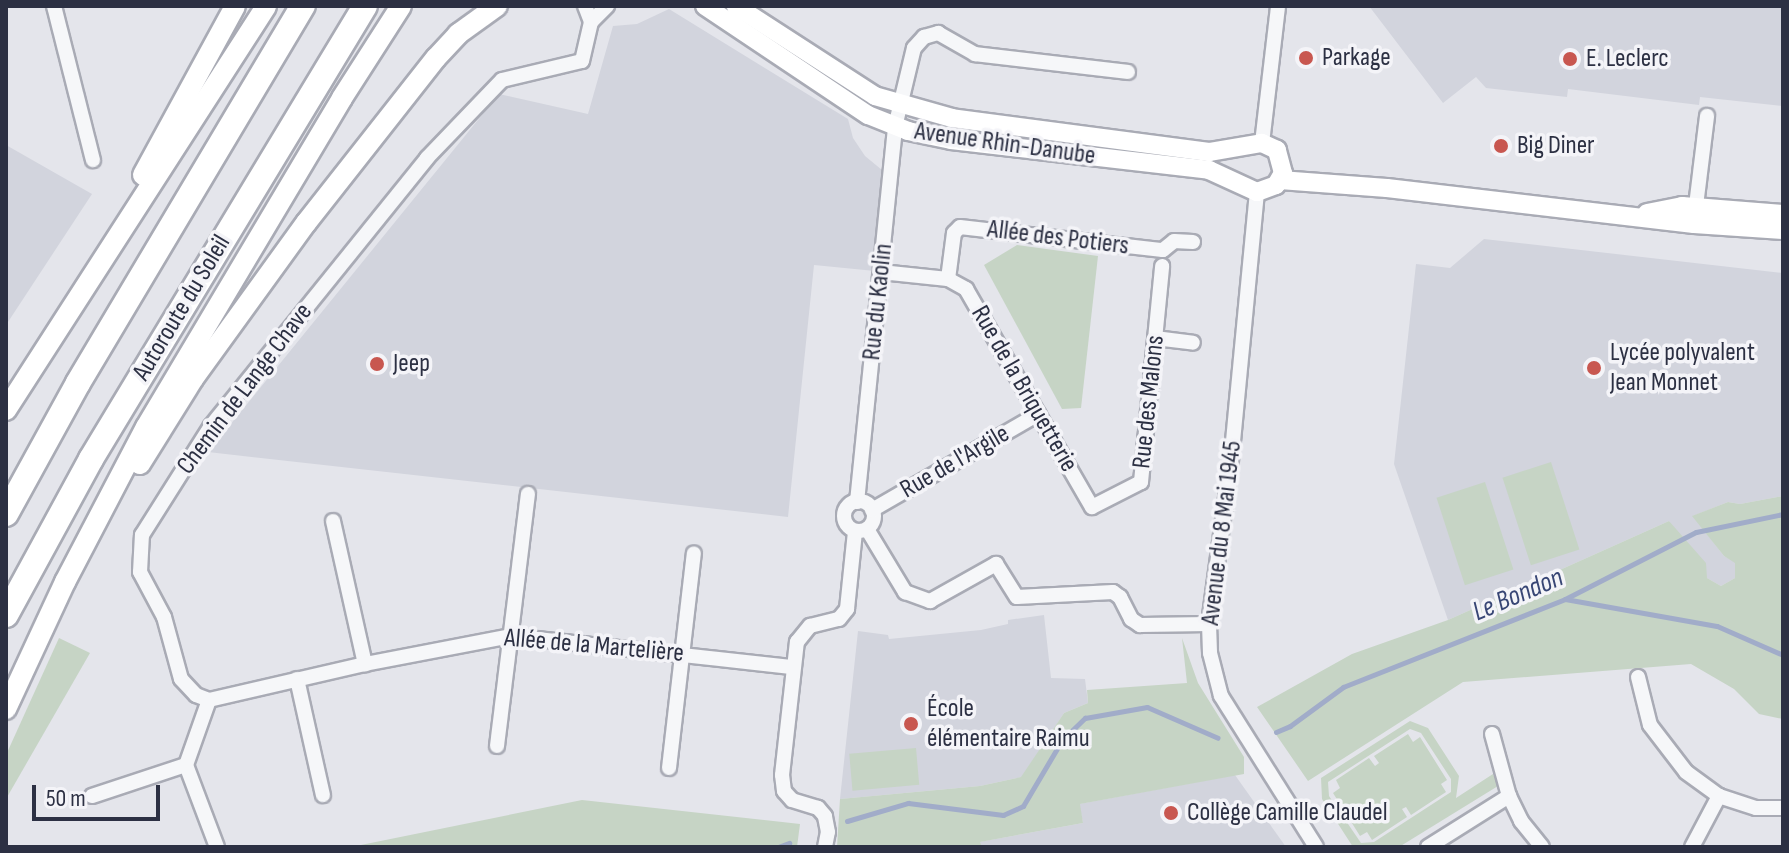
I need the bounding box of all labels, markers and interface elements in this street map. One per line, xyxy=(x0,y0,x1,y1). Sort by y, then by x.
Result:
place label: Parkage xyxy=(1322,42,1391,74)
place label: E. Leclerc xyxy=(1586,43,1669,75)
marker: Parkage xyxy=(1297,49,1315,67)
marker: E. Leclerc xyxy=(1561,50,1579,68)
street label: Avenue Rhin-Danube xyxy=(913,116,1097,172)
place label: Big Diner xyxy=(1517,130,1595,162)
marker: Big Diner xyxy=(1492,137,1510,155)
street label: Allée des Potiers xyxy=(985,214,1131,262)
street label: Autoroute du Soleil xyxy=(126,230,238,386)
street label: Rue du Kaolin xyxy=(856,242,900,362)
street label: Chemin de Lange Chave xyxy=(171,297,319,481)
street label: Rue de la Briquetterie xyxy=(964,300,1084,478)
street label: Rue des Malons xyxy=(1126,334,1172,470)
place label: Lycée polyvalent Jean Monnet xyxy=(1610,337,1755,398)
place label: Jeep xyxy=(393,348,430,380)
marker: Jeep xyxy=(368,355,386,373)
marker: Lycée polyvalent Jean Monnet xyxy=(1585,359,1603,377)
street label: Rue de l'Argile xyxy=(895,418,1015,506)
street label: Avenue du 8 Mai 1945 xyxy=(1195,439,1249,627)
water label: Le Bondon xyxy=(1468,561,1568,629)
street label: Allée de la Martelière xyxy=(503,623,685,669)
place label: École élémentaire Raimu xyxy=(927,693,1090,754)
marker: École élémentaire Raimu xyxy=(902,715,920,733)
scale bar xyxy=(36,769,164,819)
text: 50 m xyxy=(46,784,86,813)
place label: Collège Camille Claudel xyxy=(1187,797,1388,829)
marker: Collège Camille Claudel xyxy=(1162,804,1180,822)

